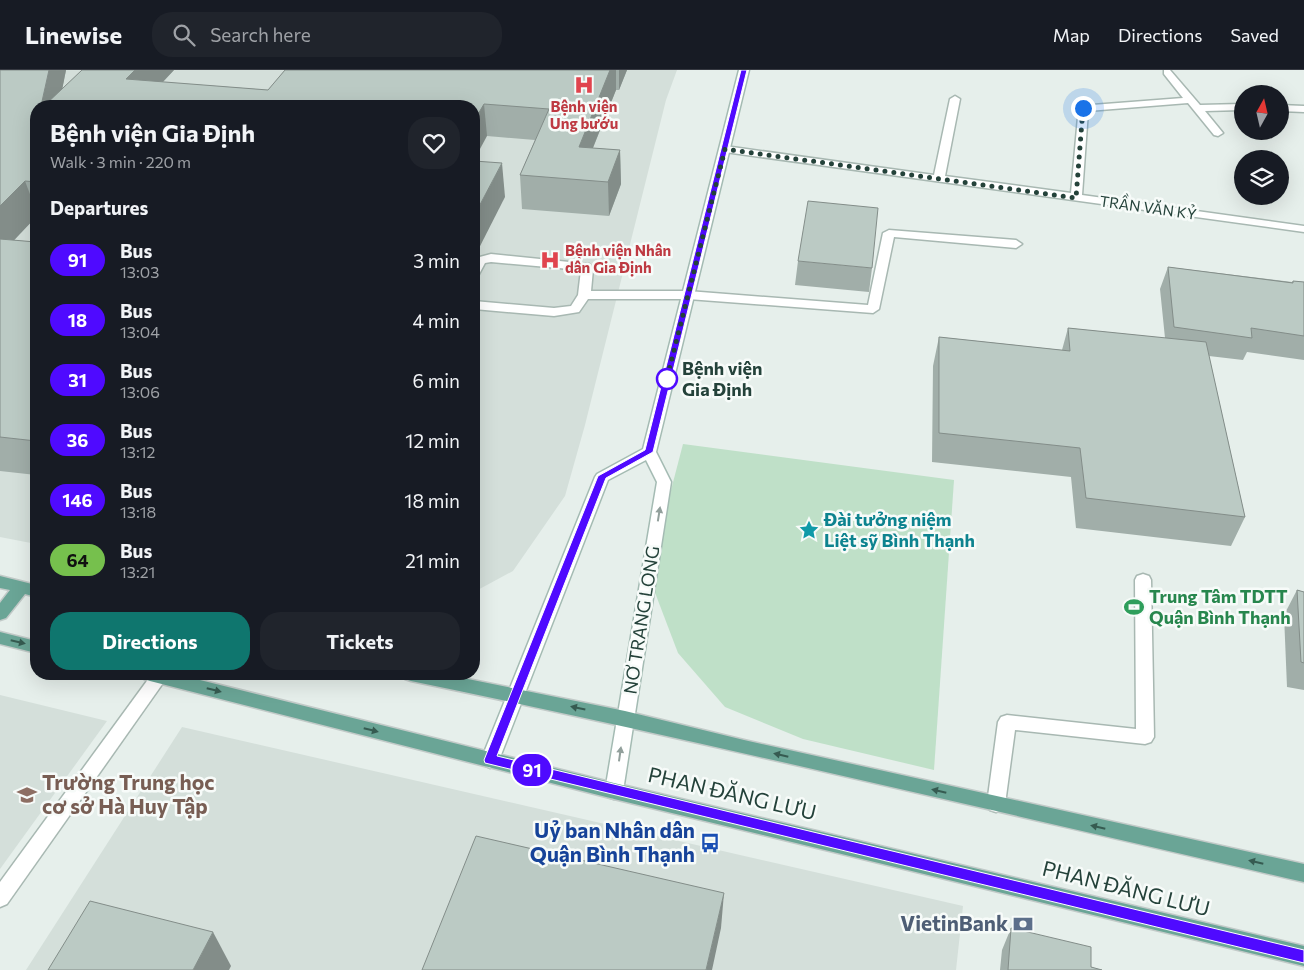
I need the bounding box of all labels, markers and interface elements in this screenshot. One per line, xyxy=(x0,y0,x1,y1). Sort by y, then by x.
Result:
search box xyxy=(152,12,502,57)
text: Linewise xyxy=(25,20,122,49)
icon: search xyxy=(170,21,198,49)
text: Search here xyxy=(210,23,311,46)
text: Map xyxy=(1053,24,1090,46)
text: Directions xyxy=(1118,24,1202,46)
text: Saved xyxy=(1230,24,1279,46)
hospital icon: Bệnh viện Ung bướu xyxy=(573,74,595,96)
north arrow xyxy=(1234,85,1289,140)
map controls xyxy=(1234,85,1289,205)
your location xyxy=(1071,96,1096,121)
place label: Bệnh viện Ung bướu xyxy=(550,97,618,132)
button: heart xyxy=(408,117,460,169)
text: Bệnh viện Gia Định xyxy=(50,118,255,147)
button: layers xyxy=(1234,150,1289,205)
text: Walk · 3 min · 220 m xyxy=(50,152,191,171)
street label: TRẦN VĂN KỶ xyxy=(1098,188,1198,223)
text: Departures xyxy=(50,196,148,219)
text: Bus xyxy=(120,239,152,262)
place label: Bệnh viện Nhân dân Gia Định xyxy=(565,241,671,277)
text: 91 xyxy=(68,249,87,271)
text: 3 min xyxy=(413,249,460,272)
hospital icon: Bệnh viện Nhân dân Gia Định xyxy=(539,249,561,271)
text: 13:03 xyxy=(120,262,159,281)
text: Bus xyxy=(120,299,152,322)
text: 18 xyxy=(68,309,87,331)
text: 4 min xyxy=(413,309,460,332)
text: 13:04 xyxy=(120,322,160,341)
place label: Bệnh viện Gia Định xyxy=(682,357,762,400)
text: Bus xyxy=(120,359,152,382)
marker: Bệnh viện Gia Định xyxy=(656,368,678,390)
text: 31 xyxy=(68,369,87,391)
text: 6 min xyxy=(412,369,460,392)
text: 13:06 xyxy=(120,382,160,401)
text: Bus xyxy=(120,419,152,442)
text: 36 xyxy=(67,429,88,451)
text: 12 min xyxy=(405,429,460,452)
text: 13:12 xyxy=(120,442,155,461)
text: Bus xyxy=(120,479,152,502)
text: 146 xyxy=(62,489,93,511)
text: 18 min xyxy=(404,489,460,512)
text: 13:18 xyxy=(120,502,156,521)
one-way arrow xyxy=(656,506,664,522)
place label: Đài tưởng niệm Liệt sỹ Bình Thạnh xyxy=(823,508,975,551)
place icon: Đài tưởng niệm Liệt sỹ Bình Thạnh xyxy=(798,519,820,541)
text: Bus xyxy=(120,539,152,562)
street label: NƠ TRANG LONG xyxy=(618,544,664,696)
text: 64 xyxy=(66,549,89,571)
text: 21 min xyxy=(405,549,460,572)
text: 13:21 xyxy=(120,562,155,581)
place label: Trung Tâm TDTT Quận Bình Thạnh xyxy=(1149,585,1291,628)
sports icon: Trung Tâm TDTT Quận Bình Thạnh xyxy=(1123,596,1145,618)
button: Directions xyxy=(50,612,250,670)
button: Tickets xyxy=(260,612,460,670)
one-way arrow xyxy=(11,638,26,646)
one-way arrow xyxy=(206,686,221,694)
one-way arrow xyxy=(570,704,585,712)
one-way arrow xyxy=(364,726,379,734)
one-way arrow xyxy=(616,746,624,762)
one-way arrow xyxy=(773,751,788,759)
line badge: 91 xyxy=(510,754,554,786)
text: 91 xyxy=(522,759,542,781)
street label: PHAN ĐĂNG LƯU xyxy=(646,761,819,824)
place label: Trường Trung học cơ sở Hà Huy Tập xyxy=(42,769,214,819)
school or university icon: Trường Trung học cơ sở Hà Huy Tập xyxy=(16,784,38,806)
one-way arrow xyxy=(932,787,947,795)
place label: Uỷ ban Nhân dân Quận Bình Thạnh xyxy=(530,817,695,867)
one-way arrow xyxy=(1090,823,1105,831)
bus stop icon: Uỷ ban Nhân dân Quận Bình Thạnh xyxy=(699,832,721,854)
street label: PHAN ĐĂNG LƯU xyxy=(1040,855,1213,920)
one-way arrow xyxy=(1249,858,1264,866)
place label: VietinBank xyxy=(900,910,1008,935)
bank icon: VietinBank xyxy=(1012,913,1034,935)

